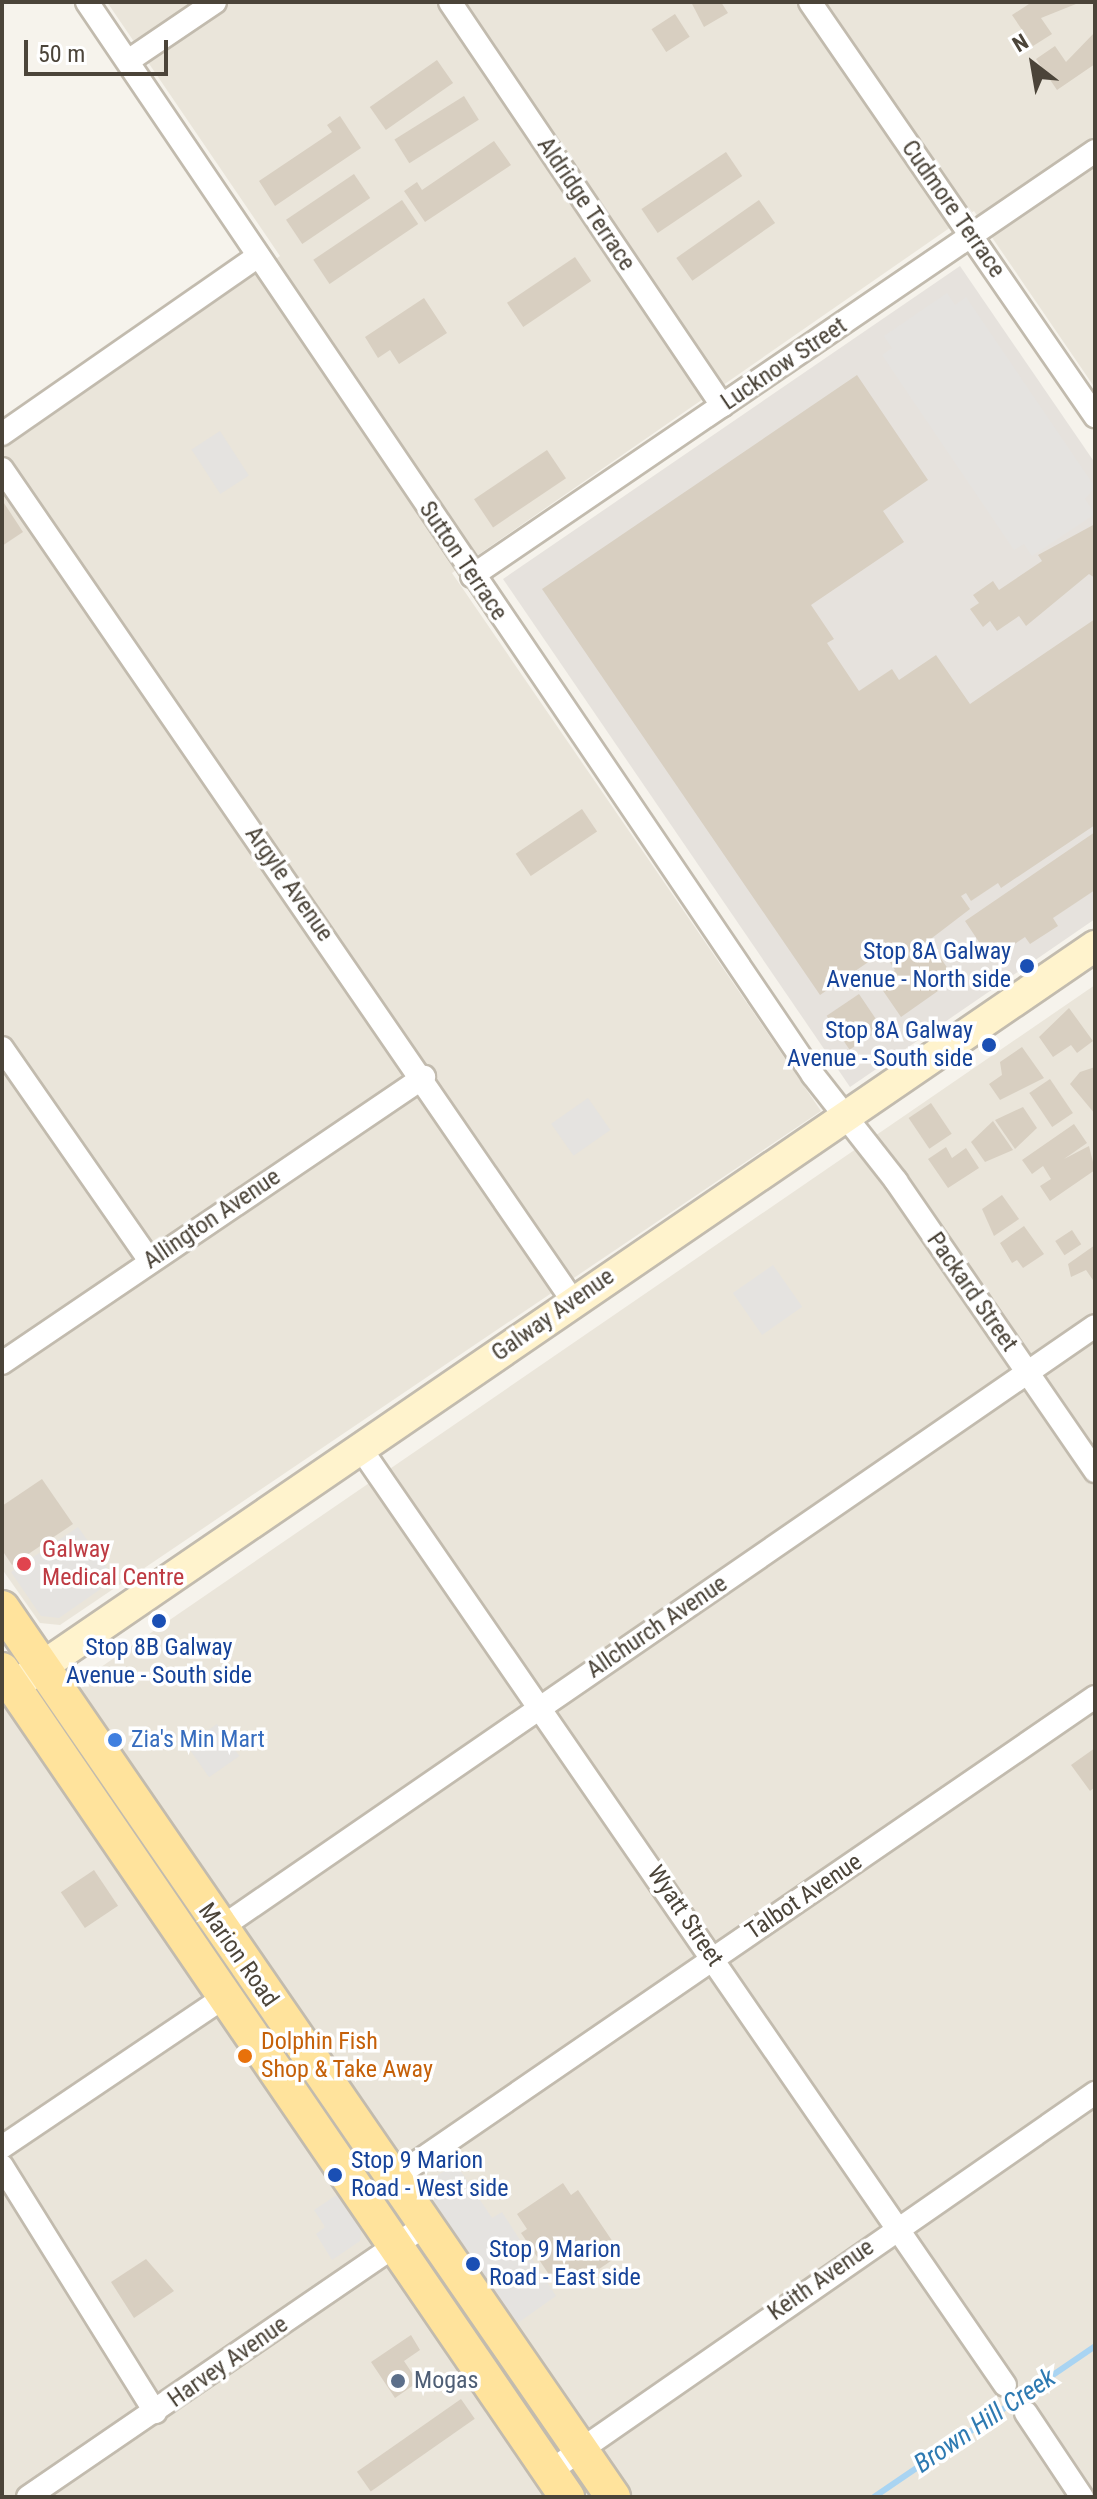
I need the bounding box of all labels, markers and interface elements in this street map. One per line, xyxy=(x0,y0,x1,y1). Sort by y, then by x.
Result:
scale bar xyxy=(28,24,172,74)
north arrow xyxy=(993,24,1073,104)
text: N xyxy=(1008,29,1033,57)
text: 50 m xyxy=(38,40,85,68)
street label: Aldridge Terrace xyxy=(531,132,641,276)
street label: Cudmore Terrace xyxy=(895,135,1011,283)
street label: Lucknow Street xyxy=(716,311,852,417)
street label: Sutton Terrace xyxy=(413,496,513,626)
street label: Argyle Avenue xyxy=(239,821,339,947)
place label: Stop 8A Galway Avenue - North side xyxy=(826,938,1011,994)
marker: Stop 8A Galway Avenue - North side xyxy=(1018,957,1036,975)
place label: Stop 8A Galway Avenue - South side xyxy=(787,1017,973,1073)
marker: Stop 8A Galway Avenue - South side xyxy=(980,1036,998,1054)
street label: Allington Avenue xyxy=(138,1163,286,1275)
street label: Packard Street xyxy=(920,1227,1024,1357)
street label: Galway Avenue xyxy=(486,1262,620,1368)
place label: Galway Medical Centre xyxy=(42,1536,184,1592)
marker: Galway Medical Centre xyxy=(13,1553,35,1575)
street label: Allchurch Avenue xyxy=(581,1569,733,1685)
marker: Stop 8B Galway Avenue - South side xyxy=(150,1612,168,1630)
place label: Stop 8B Galway Avenue - South side xyxy=(66,1634,252,1690)
place label: Zia's Min Mart xyxy=(131,1726,265,1754)
marker: Zia's Min Mart xyxy=(106,1731,124,1749)
street label: Talbot Avenue xyxy=(741,1848,867,1946)
street label: Wyatt Street xyxy=(641,1860,729,1972)
street label: Marion Road xyxy=(192,1898,284,2012)
place label: Dolphin Fish Shop & Take Away xyxy=(261,2028,433,2084)
marker: Dolphin Fish Shop & Take Away xyxy=(236,2047,254,2065)
place label: Stop 9 Marion Road - West side xyxy=(351,2147,508,2203)
marker: Stop 9 Marion Road - West side xyxy=(326,2166,344,2184)
street label: Keith Avenue xyxy=(762,2233,880,2327)
place label: Stop 9 Marion Road - East side xyxy=(489,2236,641,2292)
marker: Stop 9 Marion Road - East side xyxy=(464,2255,482,2273)
street label: Harvey Avenue xyxy=(163,2310,293,2414)
water label: Brown Hill Creek xyxy=(908,2362,1062,2480)
place label: Mogas xyxy=(414,2367,478,2395)
marker: Mogas xyxy=(389,2372,407,2390)

